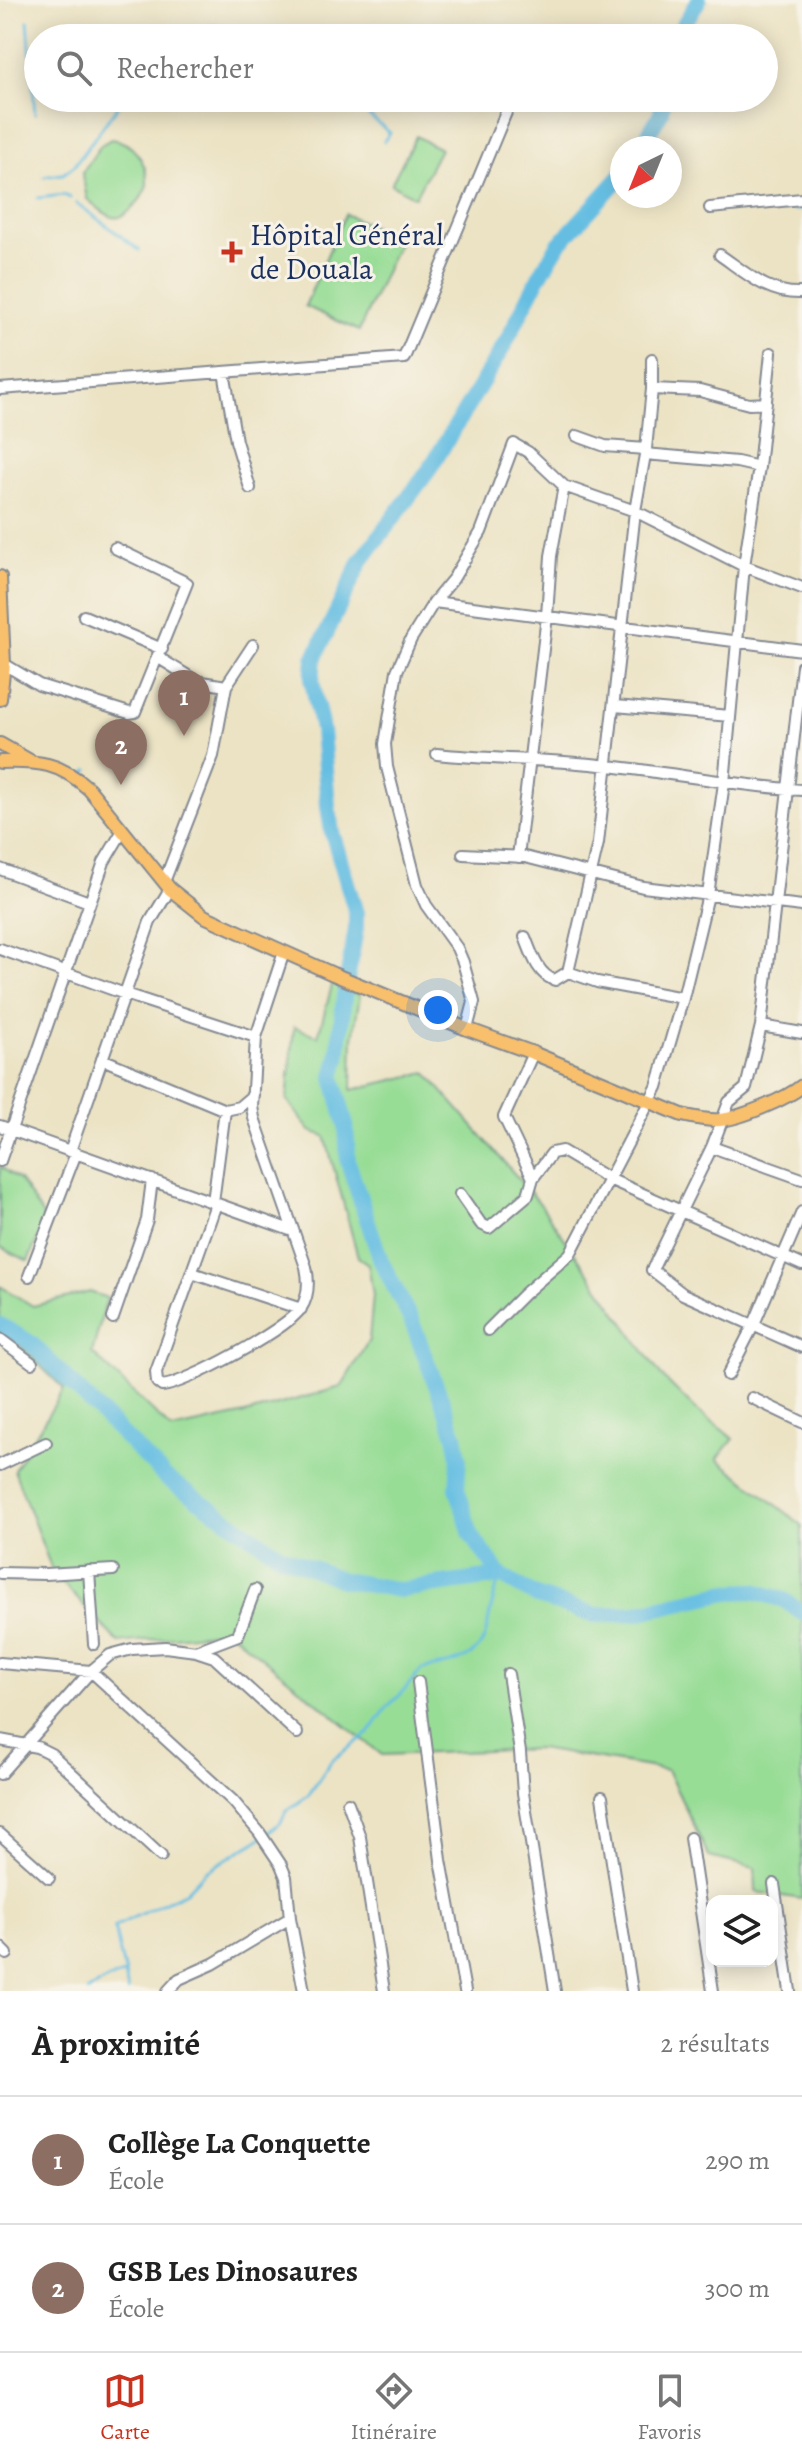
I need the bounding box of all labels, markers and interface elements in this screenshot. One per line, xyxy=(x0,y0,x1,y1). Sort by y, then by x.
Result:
search box xyxy=(24,24,778,112)
icon: search xyxy=(52,46,96,90)
text: Rechercher xyxy=(116,48,254,88)
north arrow xyxy=(610,136,682,208)
place label: Hôpital Général de Douala xyxy=(250,215,444,289)
marker: Hôpital Général de Douala xyxy=(221,241,243,263)
pin: 1 xyxy=(158,670,210,736)
pin: 2 xyxy=(95,719,147,785)
your location xyxy=(418,990,458,1030)
map controls xyxy=(706,1895,778,1967)
button: layers xyxy=(706,1895,778,1967)
text: À proximité xyxy=(32,2020,200,2067)
text: 2 résultats xyxy=(661,2026,770,2061)
text: Collège La Conquette xyxy=(108,2123,371,2163)
text: 1 xyxy=(53,2143,63,2178)
text: 290 m xyxy=(705,2143,770,2178)
text: École xyxy=(108,2163,164,2198)
text: GSB Les Dinosaures xyxy=(108,2251,358,2291)
text: 2 xyxy=(52,2271,64,2306)
text: 300 m xyxy=(705,2271,770,2306)
text: École xyxy=(108,2291,164,2326)
tab: Carte xyxy=(100,2369,150,2447)
tab: Itinéraire xyxy=(351,2369,437,2447)
tab: Favoris xyxy=(638,2369,702,2447)

